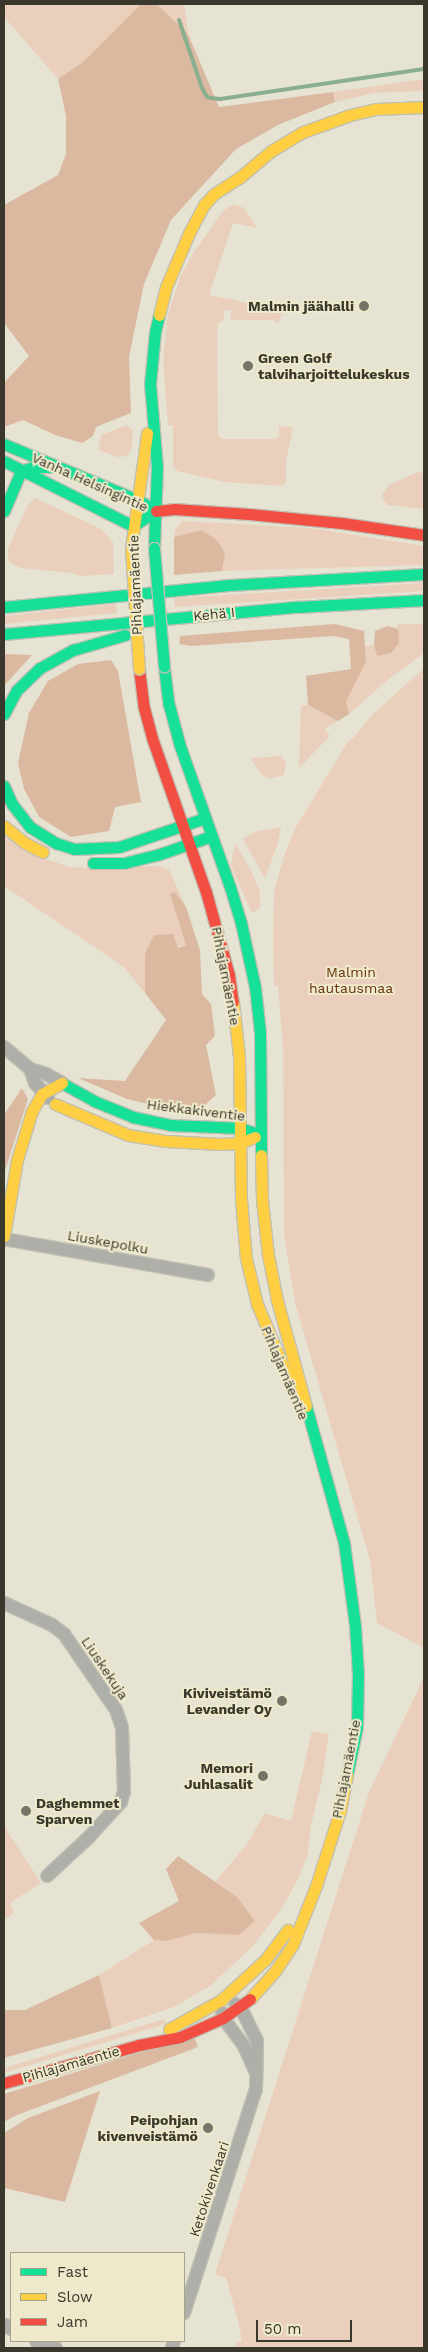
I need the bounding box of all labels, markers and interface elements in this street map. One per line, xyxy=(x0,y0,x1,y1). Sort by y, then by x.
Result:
place label: Malmin jäähalli xyxy=(248,298,354,314)
marker: Malmin jäähalli xyxy=(358,300,370,312)
place label: Green Golf talviharjoittelukeskus xyxy=(258,350,410,382)
marker: Green Golf talviharjoittelukeskus xyxy=(242,360,254,372)
street label: Vanha Helsingintie xyxy=(29,449,151,515)
street label: Pihlajamäentie xyxy=(125,535,145,635)
street label: Kehä I xyxy=(192,603,236,625)
street label: Pihlajamäentie xyxy=(208,925,244,1027)
park label: Malmin hautausmaa xyxy=(309,964,393,996)
street label: Hiekkakiventie xyxy=(146,1096,246,1124)
street label: Liuskepolku xyxy=(66,1227,150,1257)
street label: Pihlajamäentie xyxy=(258,1324,312,1422)
street label: Liuskekuja xyxy=(78,1633,132,1703)
place label: Kiviveistämö Levander Oy xyxy=(183,1685,272,1718)
marker: Kiviveistämö Levander Oy xyxy=(276,1695,288,1707)
street label: Pihlajamäentie xyxy=(328,1718,364,1820)
place label: Memori Juhlasalit xyxy=(184,1760,253,1792)
marker: Memori Juhlasalit xyxy=(257,1770,269,1782)
place label: Daghemmet Sparven xyxy=(36,1795,119,1828)
marker: Daghemmet Sparven xyxy=(20,1805,32,1817)
street label: Pihlajamäentie xyxy=(20,2042,122,2086)
place label: Peipohjan kivenveistämö xyxy=(98,2112,198,2144)
marker: Peipohjan kivenveistämö xyxy=(202,2122,214,2134)
street label: Ketokivenkaari xyxy=(186,2139,232,2239)
legend xyxy=(10,2252,185,2342)
text: Fast xyxy=(57,2263,88,2281)
text: Slow xyxy=(57,2288,93,2306)
scale bar xyxy=(258,2310,354,2342)
text: Jam xyxy=(57,2313,88,2331)
text: 50 m xyxy=(264,2320,301,2338)

